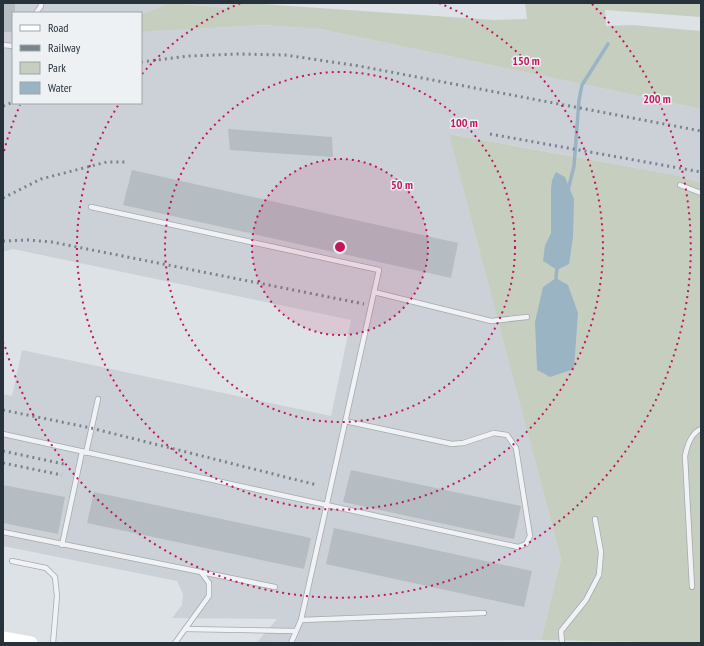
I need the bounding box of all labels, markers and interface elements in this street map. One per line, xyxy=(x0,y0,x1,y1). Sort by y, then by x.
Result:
legend xyxy=(12,12,142,104)
text: Road xyxy=(48,20,68,35)
text: Railway xyxy=(48,40,81,55)
text: 150 m xyxy=(512,53,540,68)
text: Park xyxy=(48,60,66,75)
text: Water xyxy=(48,80,73,95)
text: 200 m xyxy=(643,91,671,106)
text: 100 m xyxy=(450,115,478,130)
text: 50 m xyxy=(391,177,413,192)
centre of rings xyxy=(333,240,347,254)

